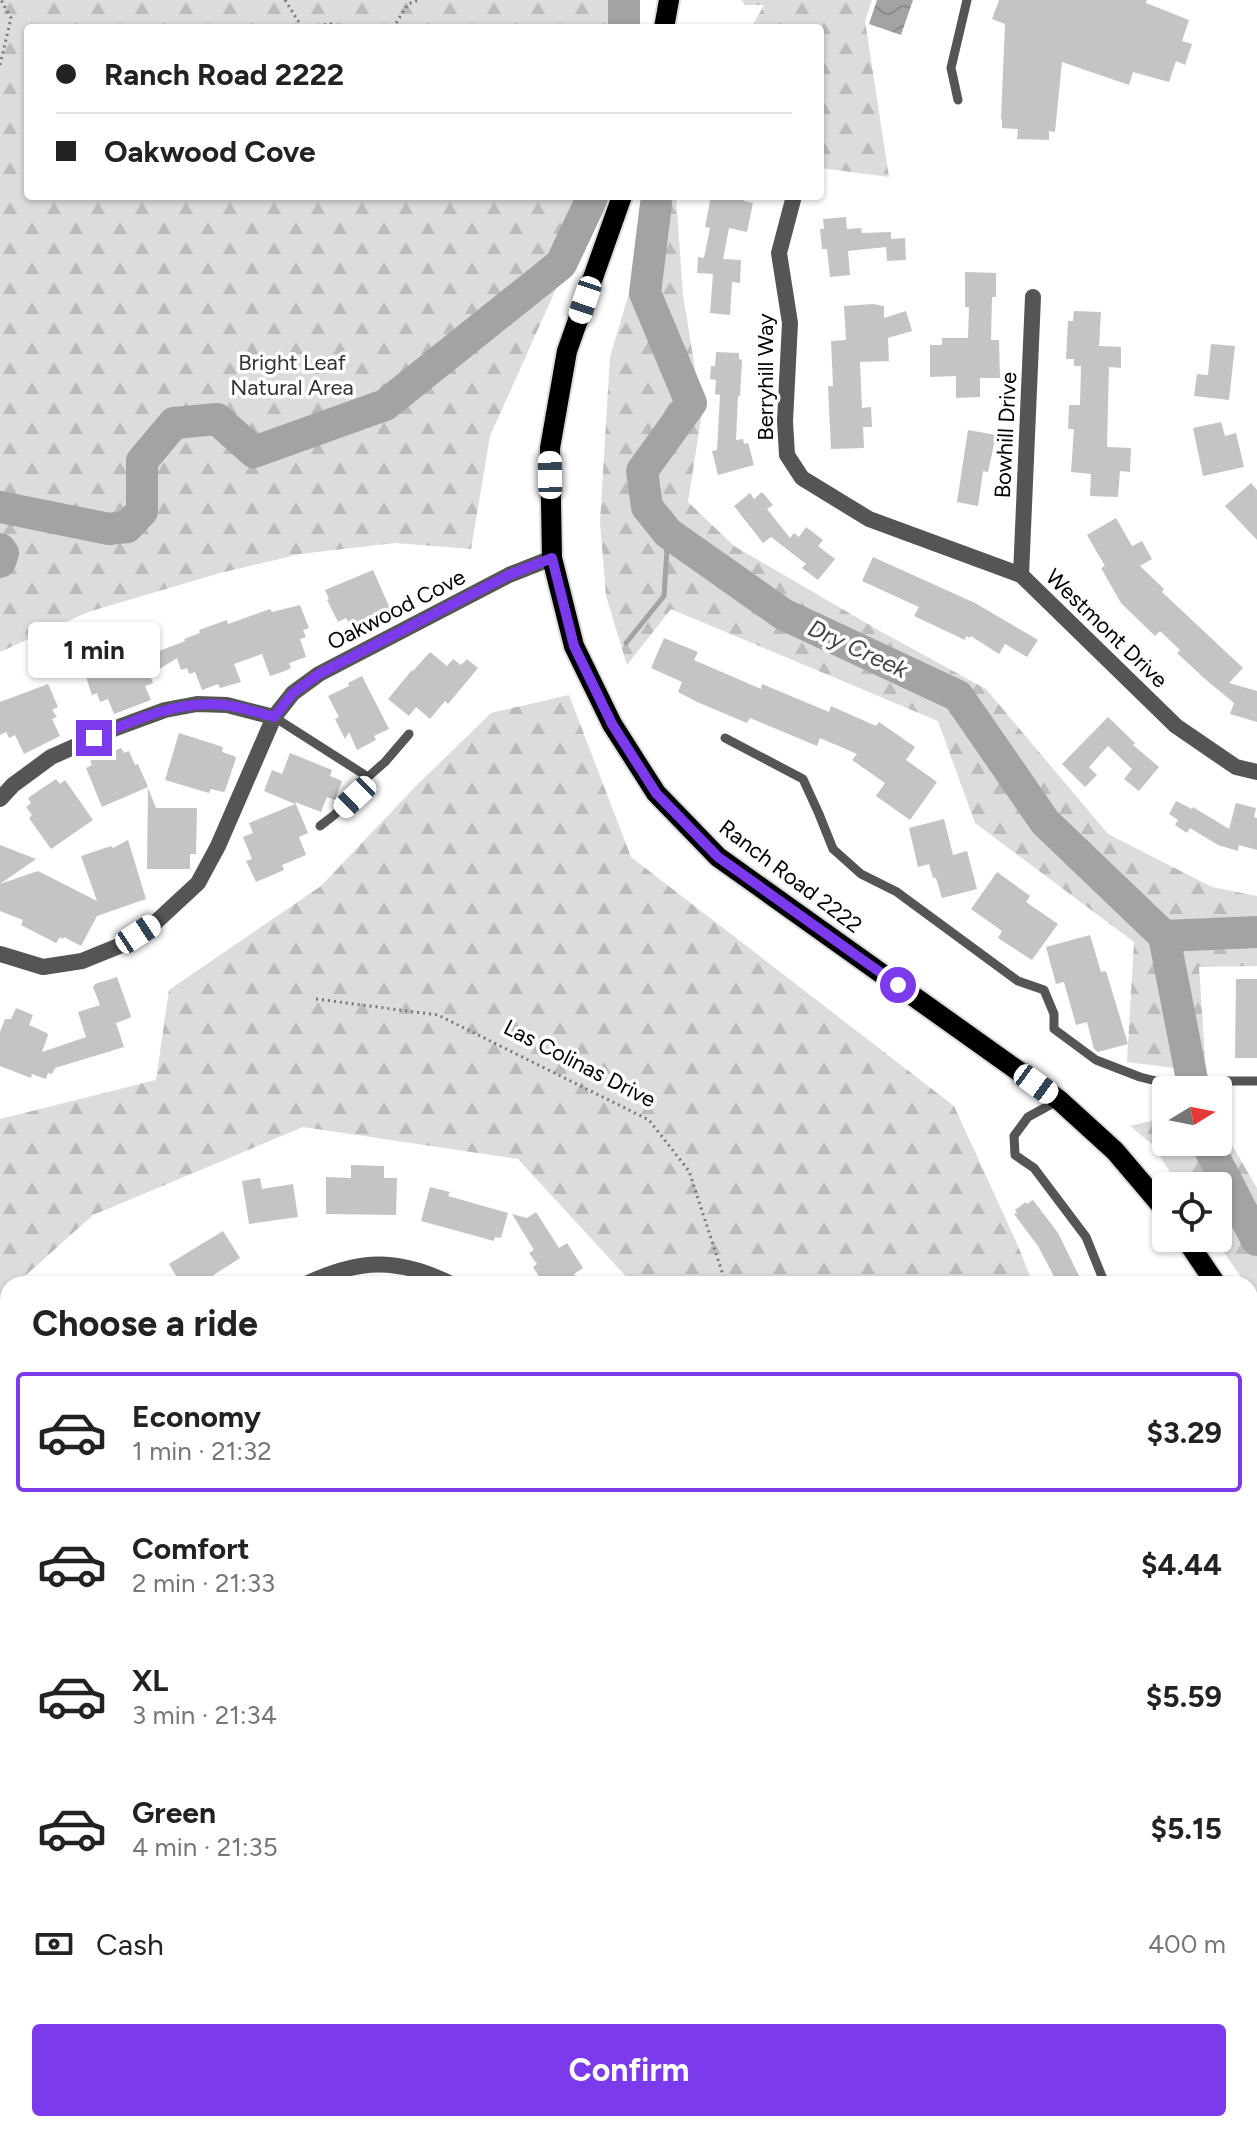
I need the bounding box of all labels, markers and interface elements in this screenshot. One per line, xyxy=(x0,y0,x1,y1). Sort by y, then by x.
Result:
text: Ranch Road 2222 xyxy=(104,56,344,93)
text: Oakwood Cove xyxy=(104,133,316,170)
car xyxy=(566,273,604,327)
street label: Berryhill Way xyxy=(752,313,779,441)
park label: Bright Leaf Natural Area xyxy=(230,349,354,401)
street label: Bowhill Drive xyxy=(989,371,1022,499)
car xyxy=(538,451,562,499)
street label: Oakwood Cove xyxy=(323,563,470,656)
street label: Westmont Drive xyxy=(1040,563,1173,693)
water label: Dry Creek xyxy=(804,613,914,685)
callout: 1 min xyxy=(28,622,160,678)
text: 1 min xyxy=(63,634,125,666)
route end xyxy=(76,720,112,756)
car xyxy=(329,772,381,822)
street label: Ranch Road 2222 xyxy=(714,814,868,939)
car xyxy=(111,911,165,957)
route start xyxy=(880,967,916,1003)
street label: Las Colinas Drive xyxy=(499,1014,660,1113)
car xyxy=(1010,1060,1062,1108)
north arrow xyxy=(1152,1076,1232,1156)
map controls xyxy=(1152,1076,1232,1252)
button: locate xyxy=(1152,1172,1232,1252)
text: Choose a ride xyxy=(32,1302,258,1345)
icon: car xyxy=(36,1396,108,1468)
text: Economy xyxy=(132,1398,261,1435)
text: $3.29 xyxy=(1146,1414,1222,1451)
text: 1 min · 21:32 xyxy=(132,1435,272,1467)
icon: car xyxy=(36,1528,108,1600)
text: Comfort xyxy=(132,1530,250,1567)
text: $4.44 xyxy=(1141,1546,1222,1583)
text: 2 min · 21:33 xyxy=(132,1567,275,1599)
icon: car xyxy=(36,1660,108,1732)
text: XL xyxy=(132,1662,168,1699)
text: $5.59 xyxy=(1146,1678,1222,1715)
text: 3 min · 21:34 xyxy=(132,1699,277,1731)
icon: car xyxy=(36,1792,108,1864)
text: Green xyxy=(132,1794,216,1831)
text: $5.15 xyxy=(1150,1810,1222,1847)
text: 4 min · 21:35 xyxy=(132,1831,278,1863)
icon: cash xyxy=(32,1922,76,1966)
text: Cash xyxy=(96,1926,164,1963)
text: 400 m xyxy=(1148,1928,1226,1960)
button: Confirm xyxy=(32,2024,1226,2116)

